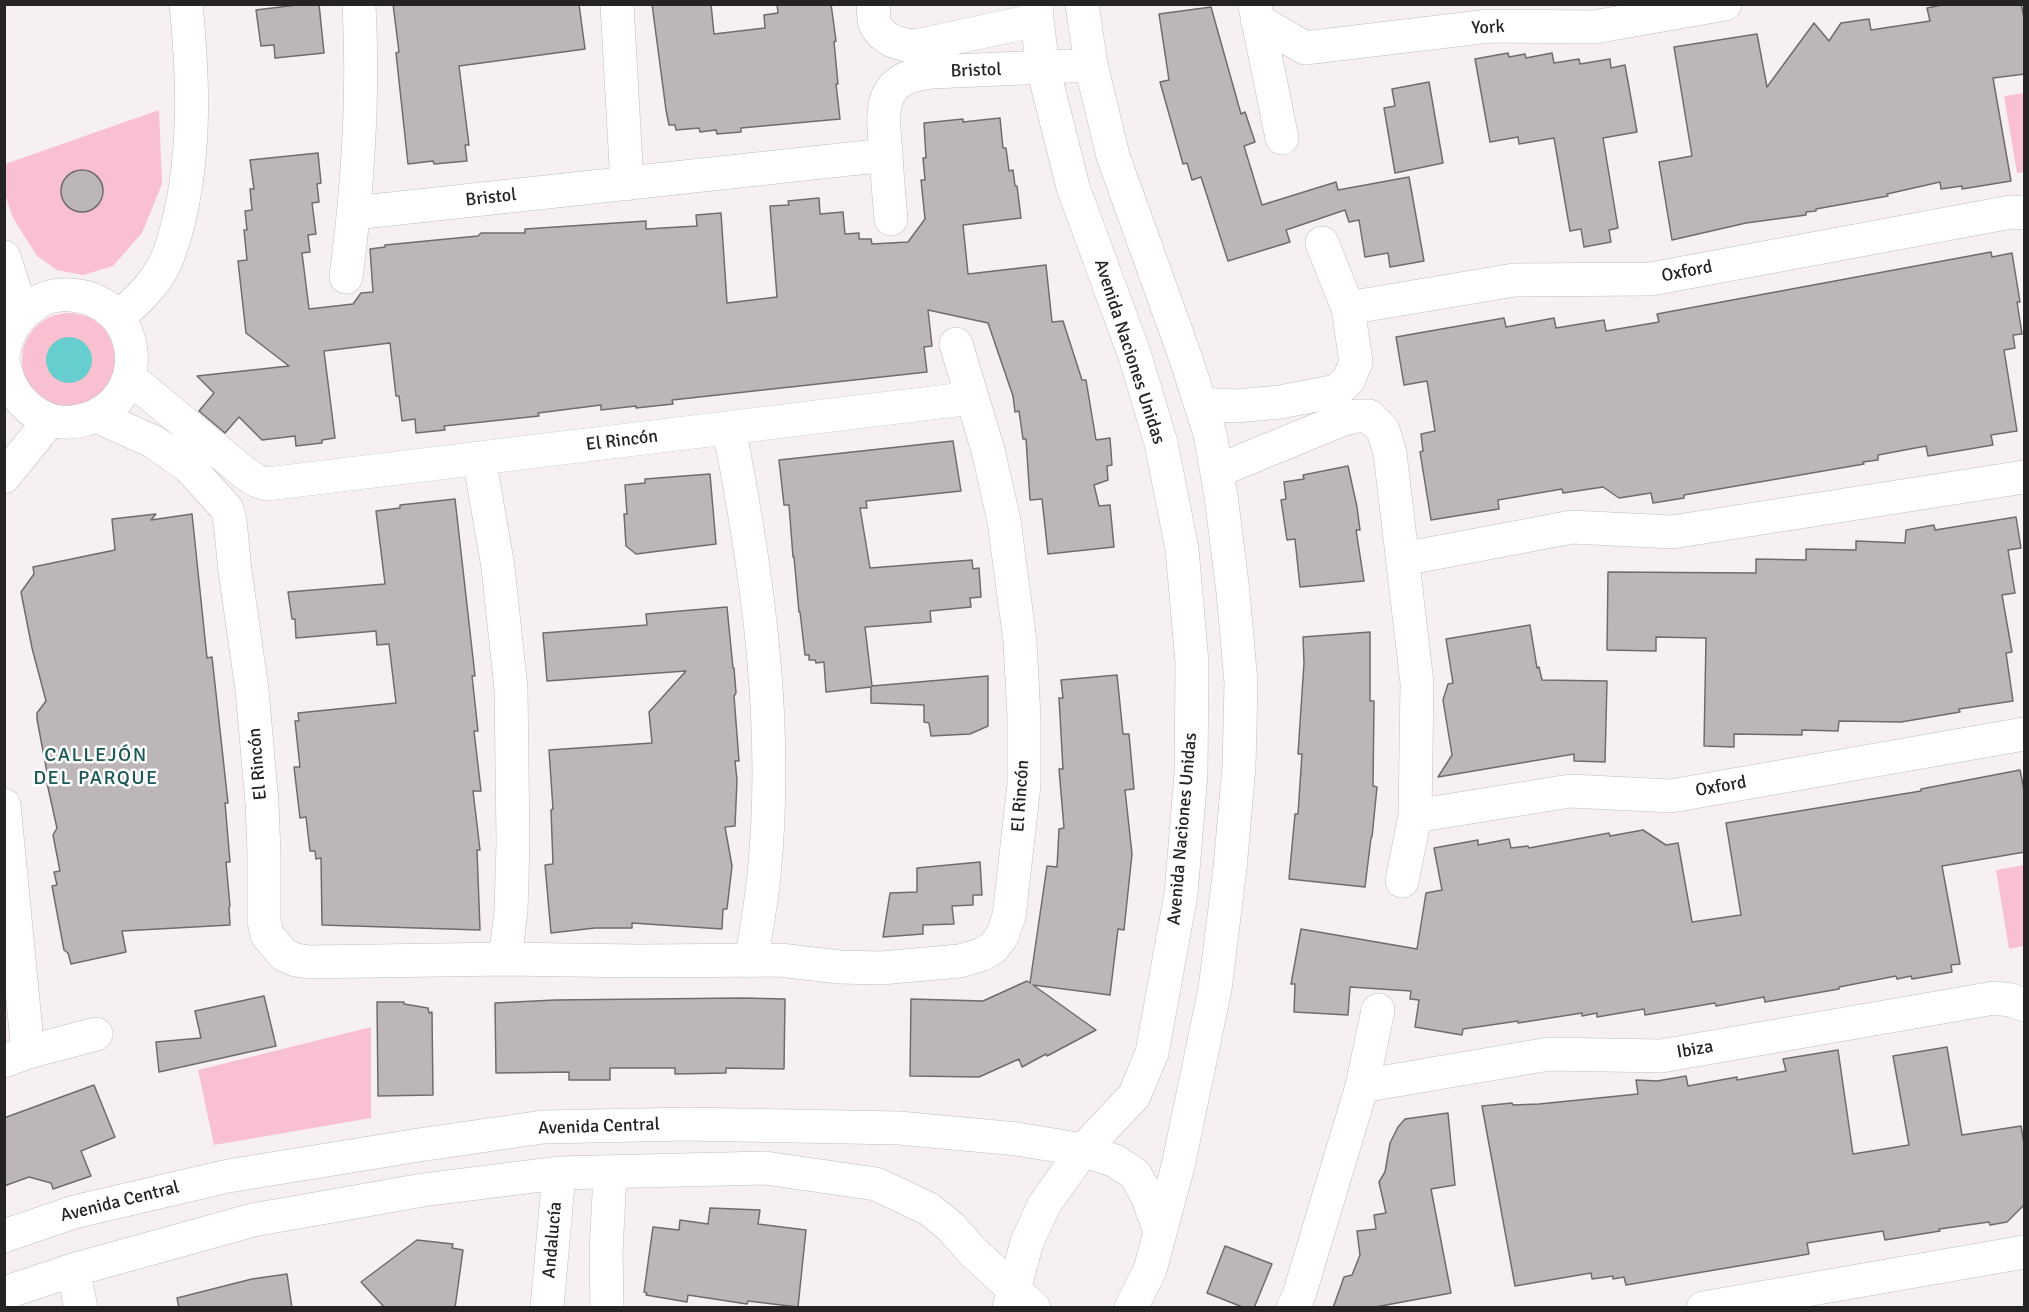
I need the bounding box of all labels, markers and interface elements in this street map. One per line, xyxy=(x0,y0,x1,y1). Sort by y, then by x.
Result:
street label: York xyxy=(1471,16,1505,40)
street label: Bristol xyxy=(950,59,1002,83)
street label: Bristol xyxy=(464,185,518,211)
street label: Avenida Naciones Unidas xyxy=(1089,257,1169,447)
street label: Oxford xyxy=(1660,257,1714,287)
street label: El Rincón xyxy=(585,426,659,456)
street label: El Rincón xyxy=(244,727,272,801)
street label: Avenida Naciones Unidas xyxy=(1164,732,1202,926)
district label: CALLEJÓN DEL PARQUE xyxy=(33,744,159,791)
street label: El Rincón xyxy=(1008,759,1034,833)
street label: Oxford xyxy=(1694,772,1748,802)
street label: Ibiza xyxy=(1675,1036,1715,1064)
street label: Avenida Central xyxy=(538,1114,660,1140)
street label: Avenida Central xyxy=(58,1177,182,1227)
street label: Andalucía xyxy=(539,1201,567,1279)

